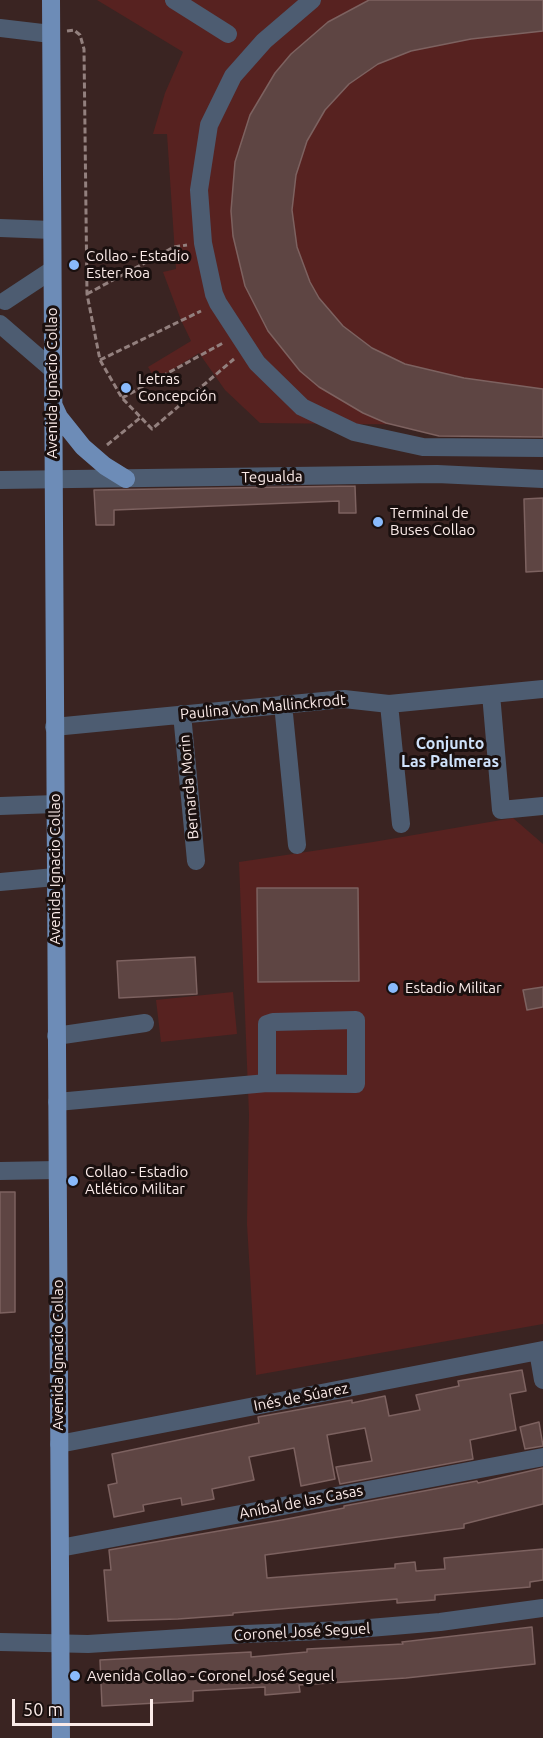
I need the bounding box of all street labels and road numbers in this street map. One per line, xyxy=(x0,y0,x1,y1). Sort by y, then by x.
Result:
street label: Avenida Ignacio Collao xyxy=(43,307,61,459)
street label: Tegualda xyxy=(241,467,303,487)
street label: Paulina Von Mallinckrodt xyxy=(179,691,347,723)
street label: Bernarda Morin xyxy=(175,734,203,840)
street label: Avenida Ignacio Collao xyxy=(46,793,64,945)
street label: Avenida Ignacio Collao xyxy=(49,1279,67,1431)
street label: Inés de Súarez xyxy=(252,1379,350,1415)
street label: Aníbal de las Casas xyxy=(238,1481,364,1523)
street label: Coronel José Seguel xyxy=(233,1619,371,1645)

